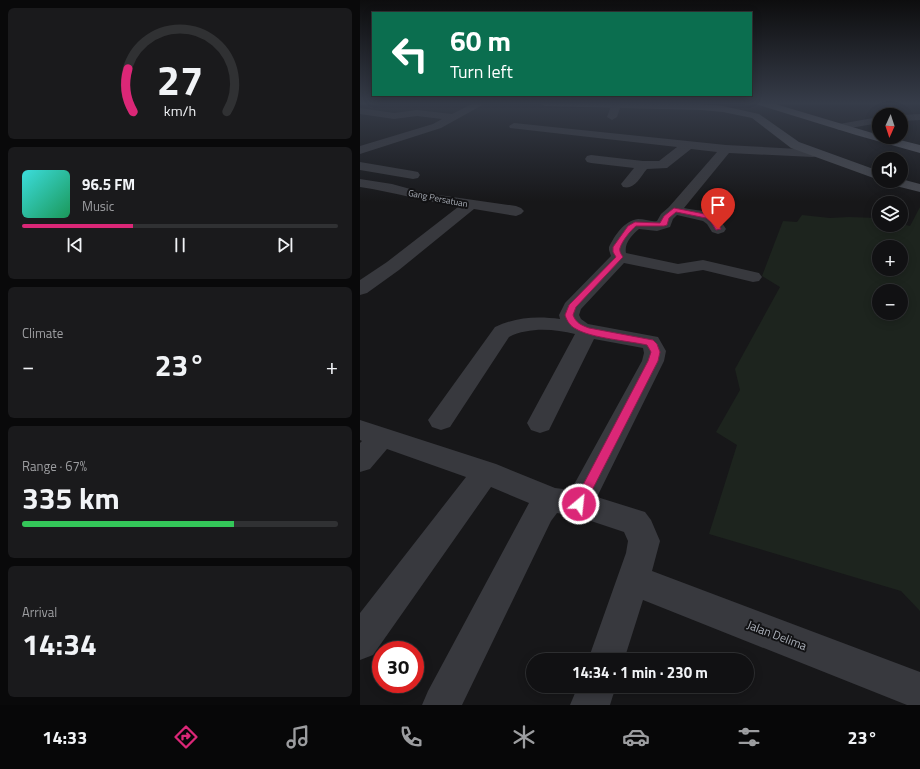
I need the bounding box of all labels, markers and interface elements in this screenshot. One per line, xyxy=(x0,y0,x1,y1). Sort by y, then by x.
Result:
text: 60 m xyxy=(450,19,511,62)
icon: left xyxy=(384,28,436,80)
text: 27 xyxy=(157,48,203,111)
text: Turn left xyxy=(450,58,513,85)
text: km/h xyxy=(164,99,196,121)
north arrow xyxy=(872,108,908,144)
map controls xyxy=(872,108,908,320)
button: sound xyxy=(872,152,908,188)
text: 96.5 FM xyxy=(82,173,135,196)
street label: Gang Persatuan xyxy=(407,186,469,210)
pin xyxy=(701,188,735,229)
icon: arrive xyxy=(707,194,729,216)
text: Music xyxy=(82,196,114,216)
button: layers xyxy=(872,196,908,232)
icon: previous xyxy=(64,234,86,256)
icon: pause xyxy=(169,234,191,256)
icon: next xyxy=(274,234,296,256)
button: + xyxy=(872,240,908,276)
button: − xyxy=(872,284,908,320)
text: Climate xyxy=(22,323,63,343)
text: 23° xyxy=(155,342,205,388)
text: − xyxy=(22,349,34,383)
text: + xyxy=(326,349,338,383)
text: Range · 67% xyxy=(22,456,87,476)
text: 335 km xyxy=(22,475,120,521)
position arrow xyxy=(558,483,600,525)
text: Arrival xyxy=(22,602,57,622)
street label: Jalan Delima xyxy=(744,615,810,655)
text: 14:34 xyxy=(22,621,97,667)
speed limit sign: 30 xyxy=(372,641,424,693)
text: 14:34 · 1 min · 230 m xyxy=(572,661,708,684)
icon: directions xyxy=(172,723,200,751)
icon: music xyxy=(284,723,312,751)
icon: phone xyxy=(397,723,425,751)
icon: climate xyxy=(510,723,538,751)
icon: car xyxy=(622,723,650,751)
icon: filters xyxy=(735,723,763,751)
text: 14:33 xyxy=(42,724,87,751)
text: 23° xyxy=(847,724,878,751)

